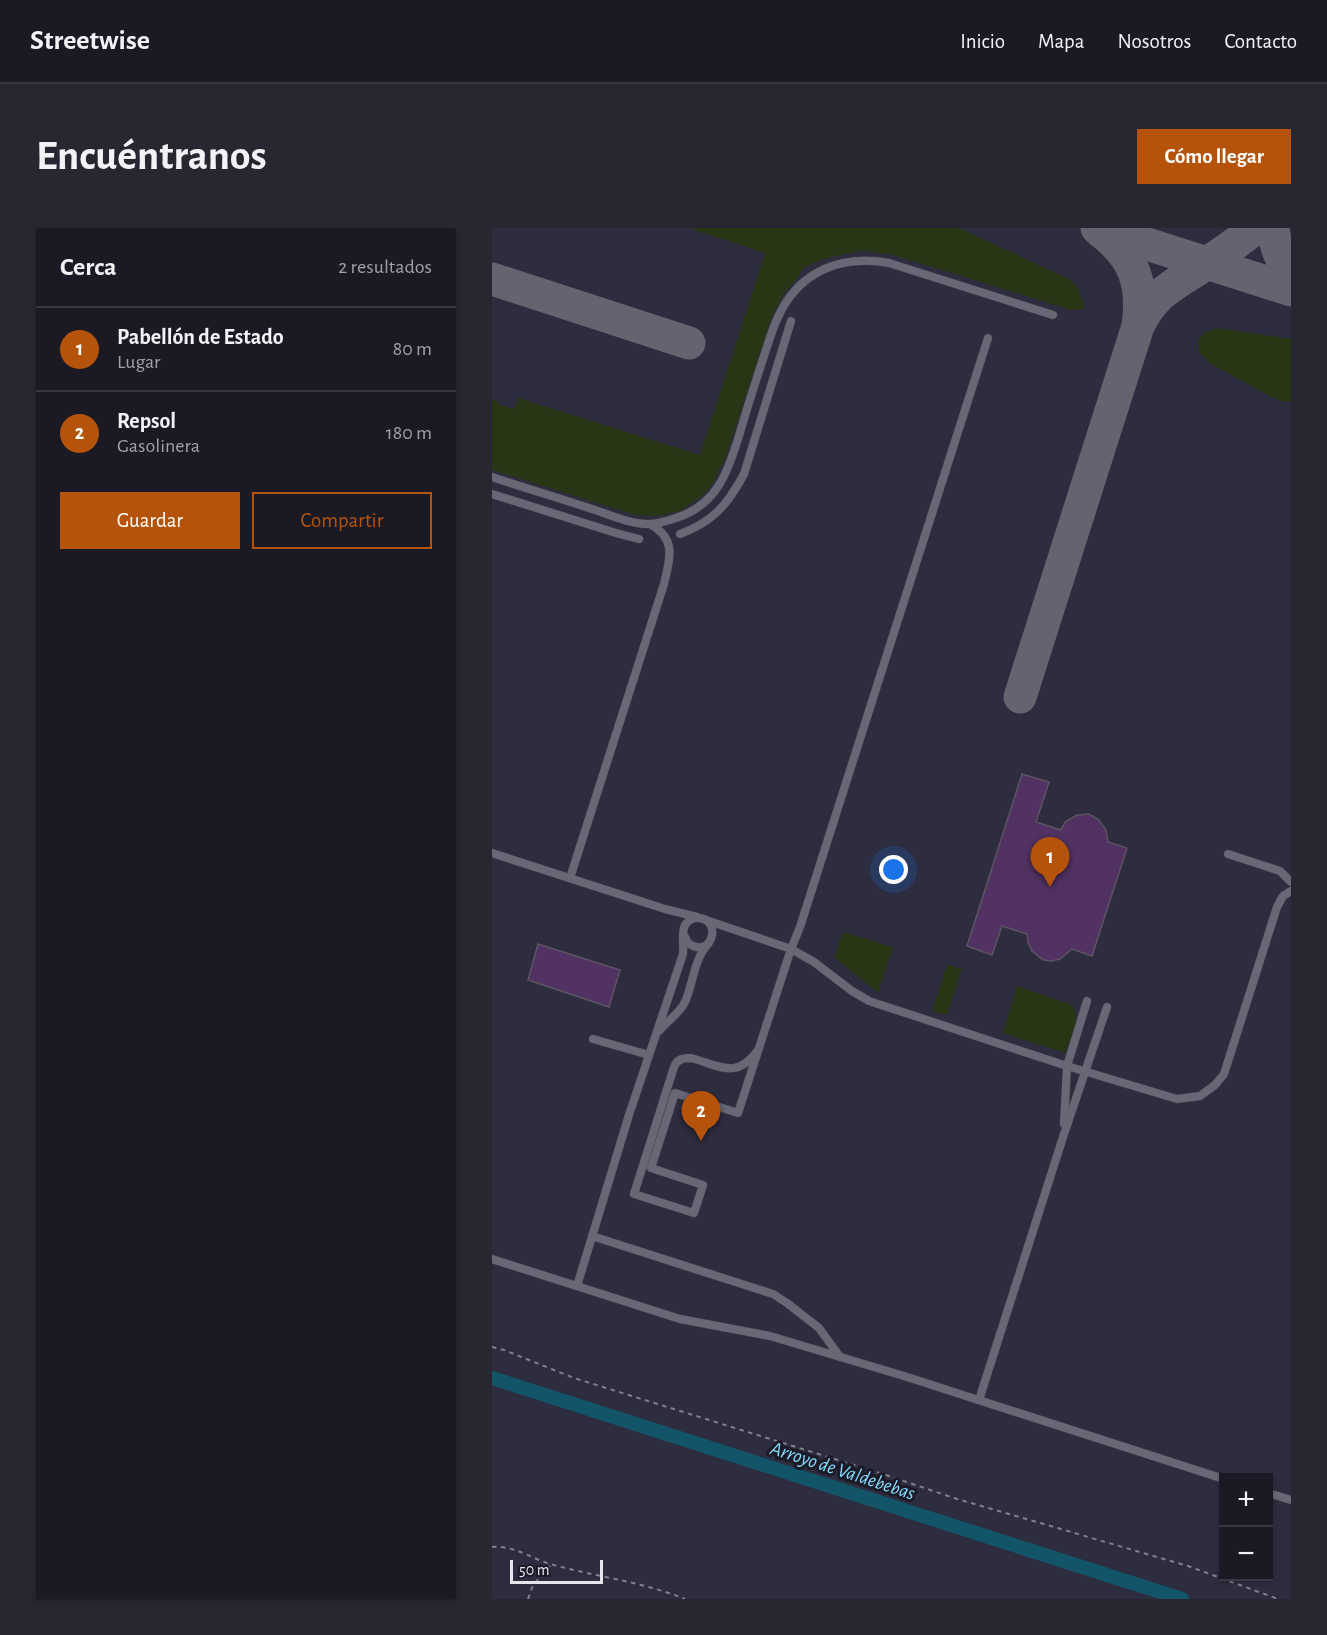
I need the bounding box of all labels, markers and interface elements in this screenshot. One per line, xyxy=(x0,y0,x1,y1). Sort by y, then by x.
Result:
text: Streetwise xyxy=(30,27,150,55)
text: Inicio xyxy=(960,31,1005,52)
text: Mapa xyxy=(1038,31,1085,52)
text: Nosotros xyxy=(1118,31,1191,52)
text: Contacto xyxy=(1224,31,1297,52)
button: Cómo llegar xyxy=(1137,129,1291,184)
text: Encuéntranos xyxy=(36,135,267,177)
text: Cerca xyxy=(60,254,117,280)
text: 2 resultados xyxy=(338,257,432,277)
text: Pabellón de Estado xyxy=(117,326,284,348)
text: 1 xyxy=(76,339,83,359)
text: 80 m xyxy=(393,339,432,359)
text: Lugar xyxy=(117,352,160,372)
text: Repsol xyxy=(117,410,176,432)
text: 2 xyxy=(75,423,84,443)
text: 180 m xyxy=(386,423,432,443)
text: Gasolinera xyxy=(117,436,200,456)
button: Guardar xyxy=(60,492,240,549)
button: Compartir xyxy=(252,492,432,549)
pin: 1 xyxy=(1030,838,1070,887)
your location xyxy=(879,855,908,884)
pin: 2 xyxy=(682,1092,720,1141)
water label: Arroyo de Valdebebas xyxy=(767,1438,918,1504)
map controls xyxy=(1219,1473,1273,1581)
button: + xyxy=(1219,1473,1273,1527)
button: − xyxy=(1219,1527,1273,1581)
scale bar xyxy=(510,1557,603,1584)
text: 50 m xyxy=(519,1562,550,1578)

